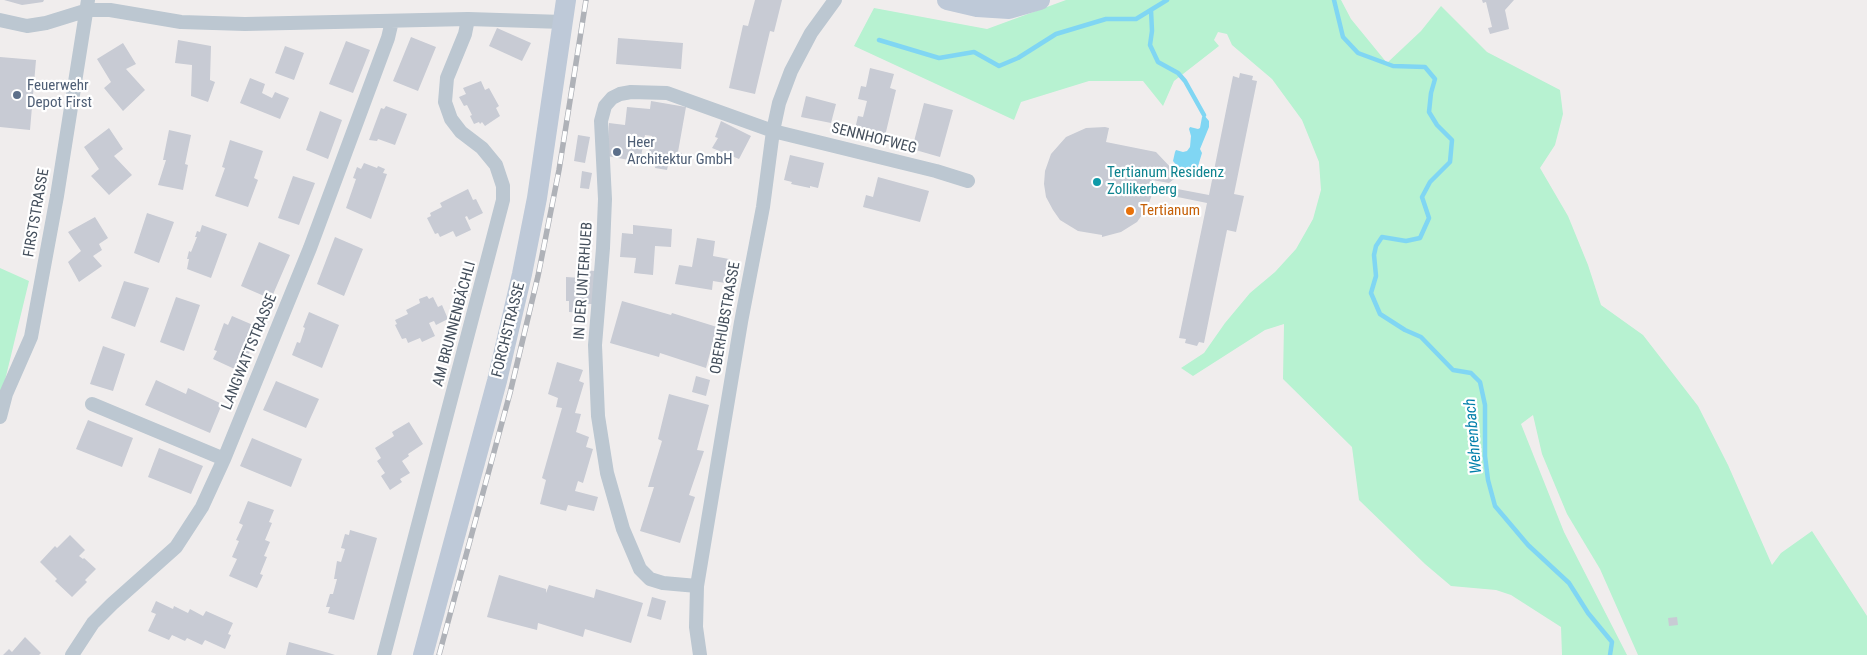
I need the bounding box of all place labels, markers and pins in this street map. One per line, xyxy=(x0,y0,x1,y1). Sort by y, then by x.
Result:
place label: Feuerwehr Depot First xyxy=(27,77,92,112)
marker: Feuerwehr Depot First xyxy=(11,89,23,101)
place label: Heer Architektur GmbH xyxy=(627,134,732,169)
marker: Heer Architektur GmbH xyxy=(611,146,623,158)
place label: Tertianum Residenz Zollikerberg xyxy=(1107,164,1224,199)
marker: Tertianum Residenz Zollikerberg xyxy=(1091,176,1103,188)
place label: Tertianum xyxy=(1140,202,1200,220)
marker: Tertianum xyxy=(1124,205,1136,217)

